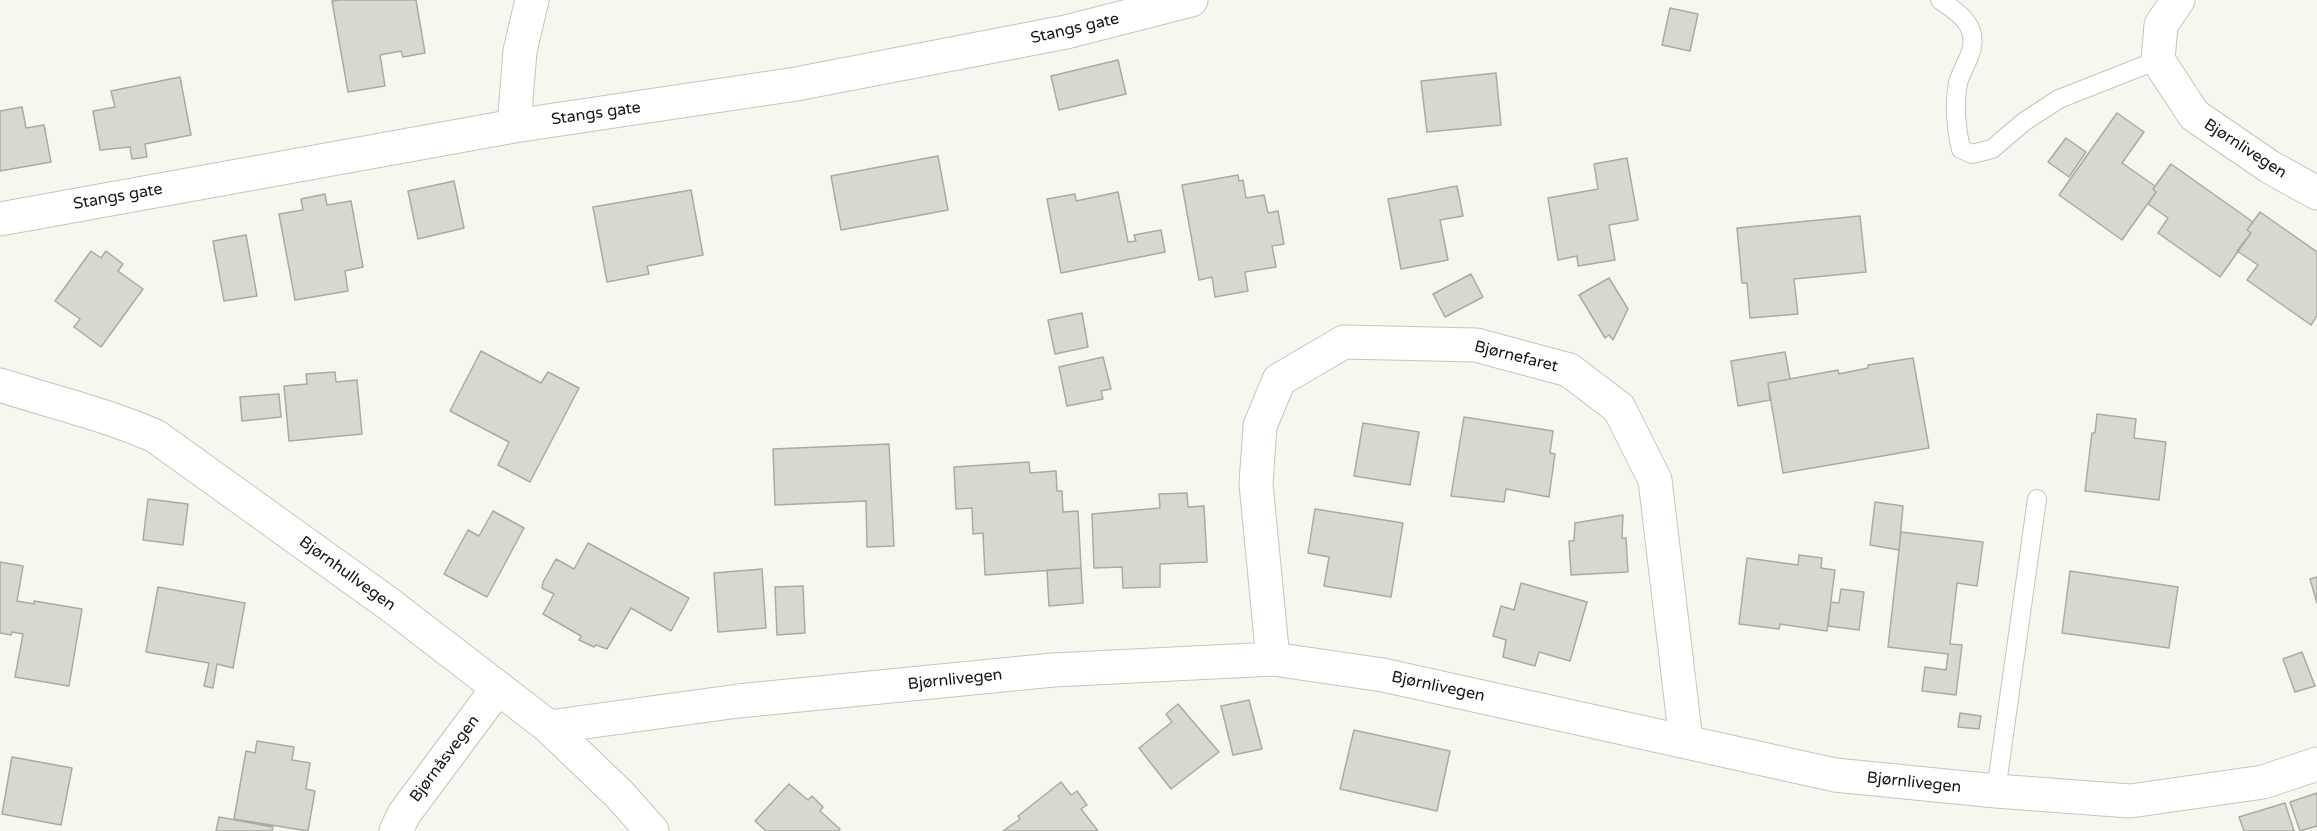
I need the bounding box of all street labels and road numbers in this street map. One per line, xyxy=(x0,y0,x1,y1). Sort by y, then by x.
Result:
street label: Stangs gate xyxy=(1029,9,1121,49)
street label: Stangs gate xyxy=(550,98,642,130)
street label: Bjørnlivegen xyxy=(2200,115,2290,183)
street label: Stangs gate xyxy=(72,180,164,214)
street label: Bjørnefaret xyxy=(1472,337,1560,377)
street label: Bjørnhullvegen xyxy=(295,533,399,615)
street label: Bjørnlivegen xyxy=(907,665,1003,695)
street label: Bjørnlivegen xyxy=(1390,668,1486,706)
street label: Bjørnåsvegen xyxy=(406,712,484,806)
street label: Bjørnlivegen xyxy=(1866,768,1962,798)

